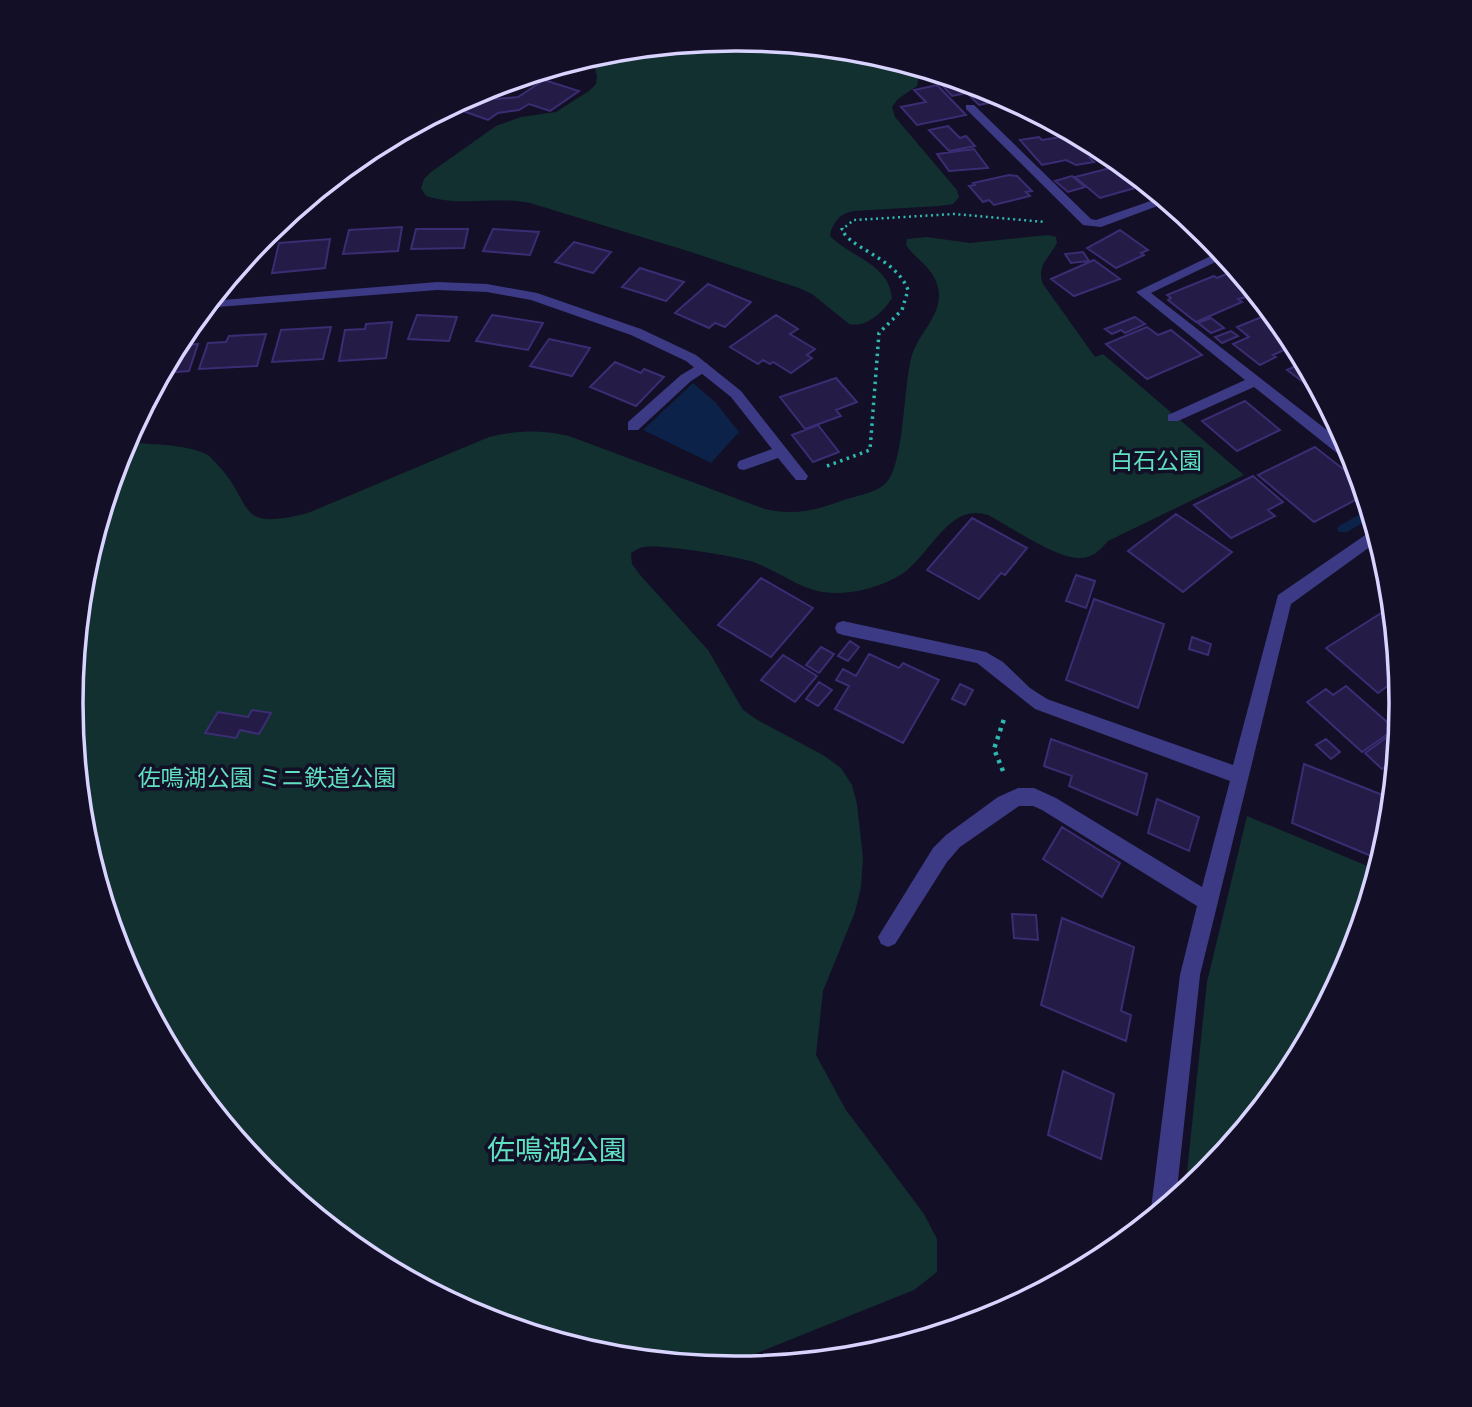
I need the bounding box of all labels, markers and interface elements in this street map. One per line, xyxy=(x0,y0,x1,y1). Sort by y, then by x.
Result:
park label: 白石公園 xyxy=(1110,449,1202,478)
park label: 佐鳴湖公園 ミニ鉄道公園 xyxy=(138,766,396,795)
park label: 佐鳴湖公園 xyxy=(487,1135,627,1171)

